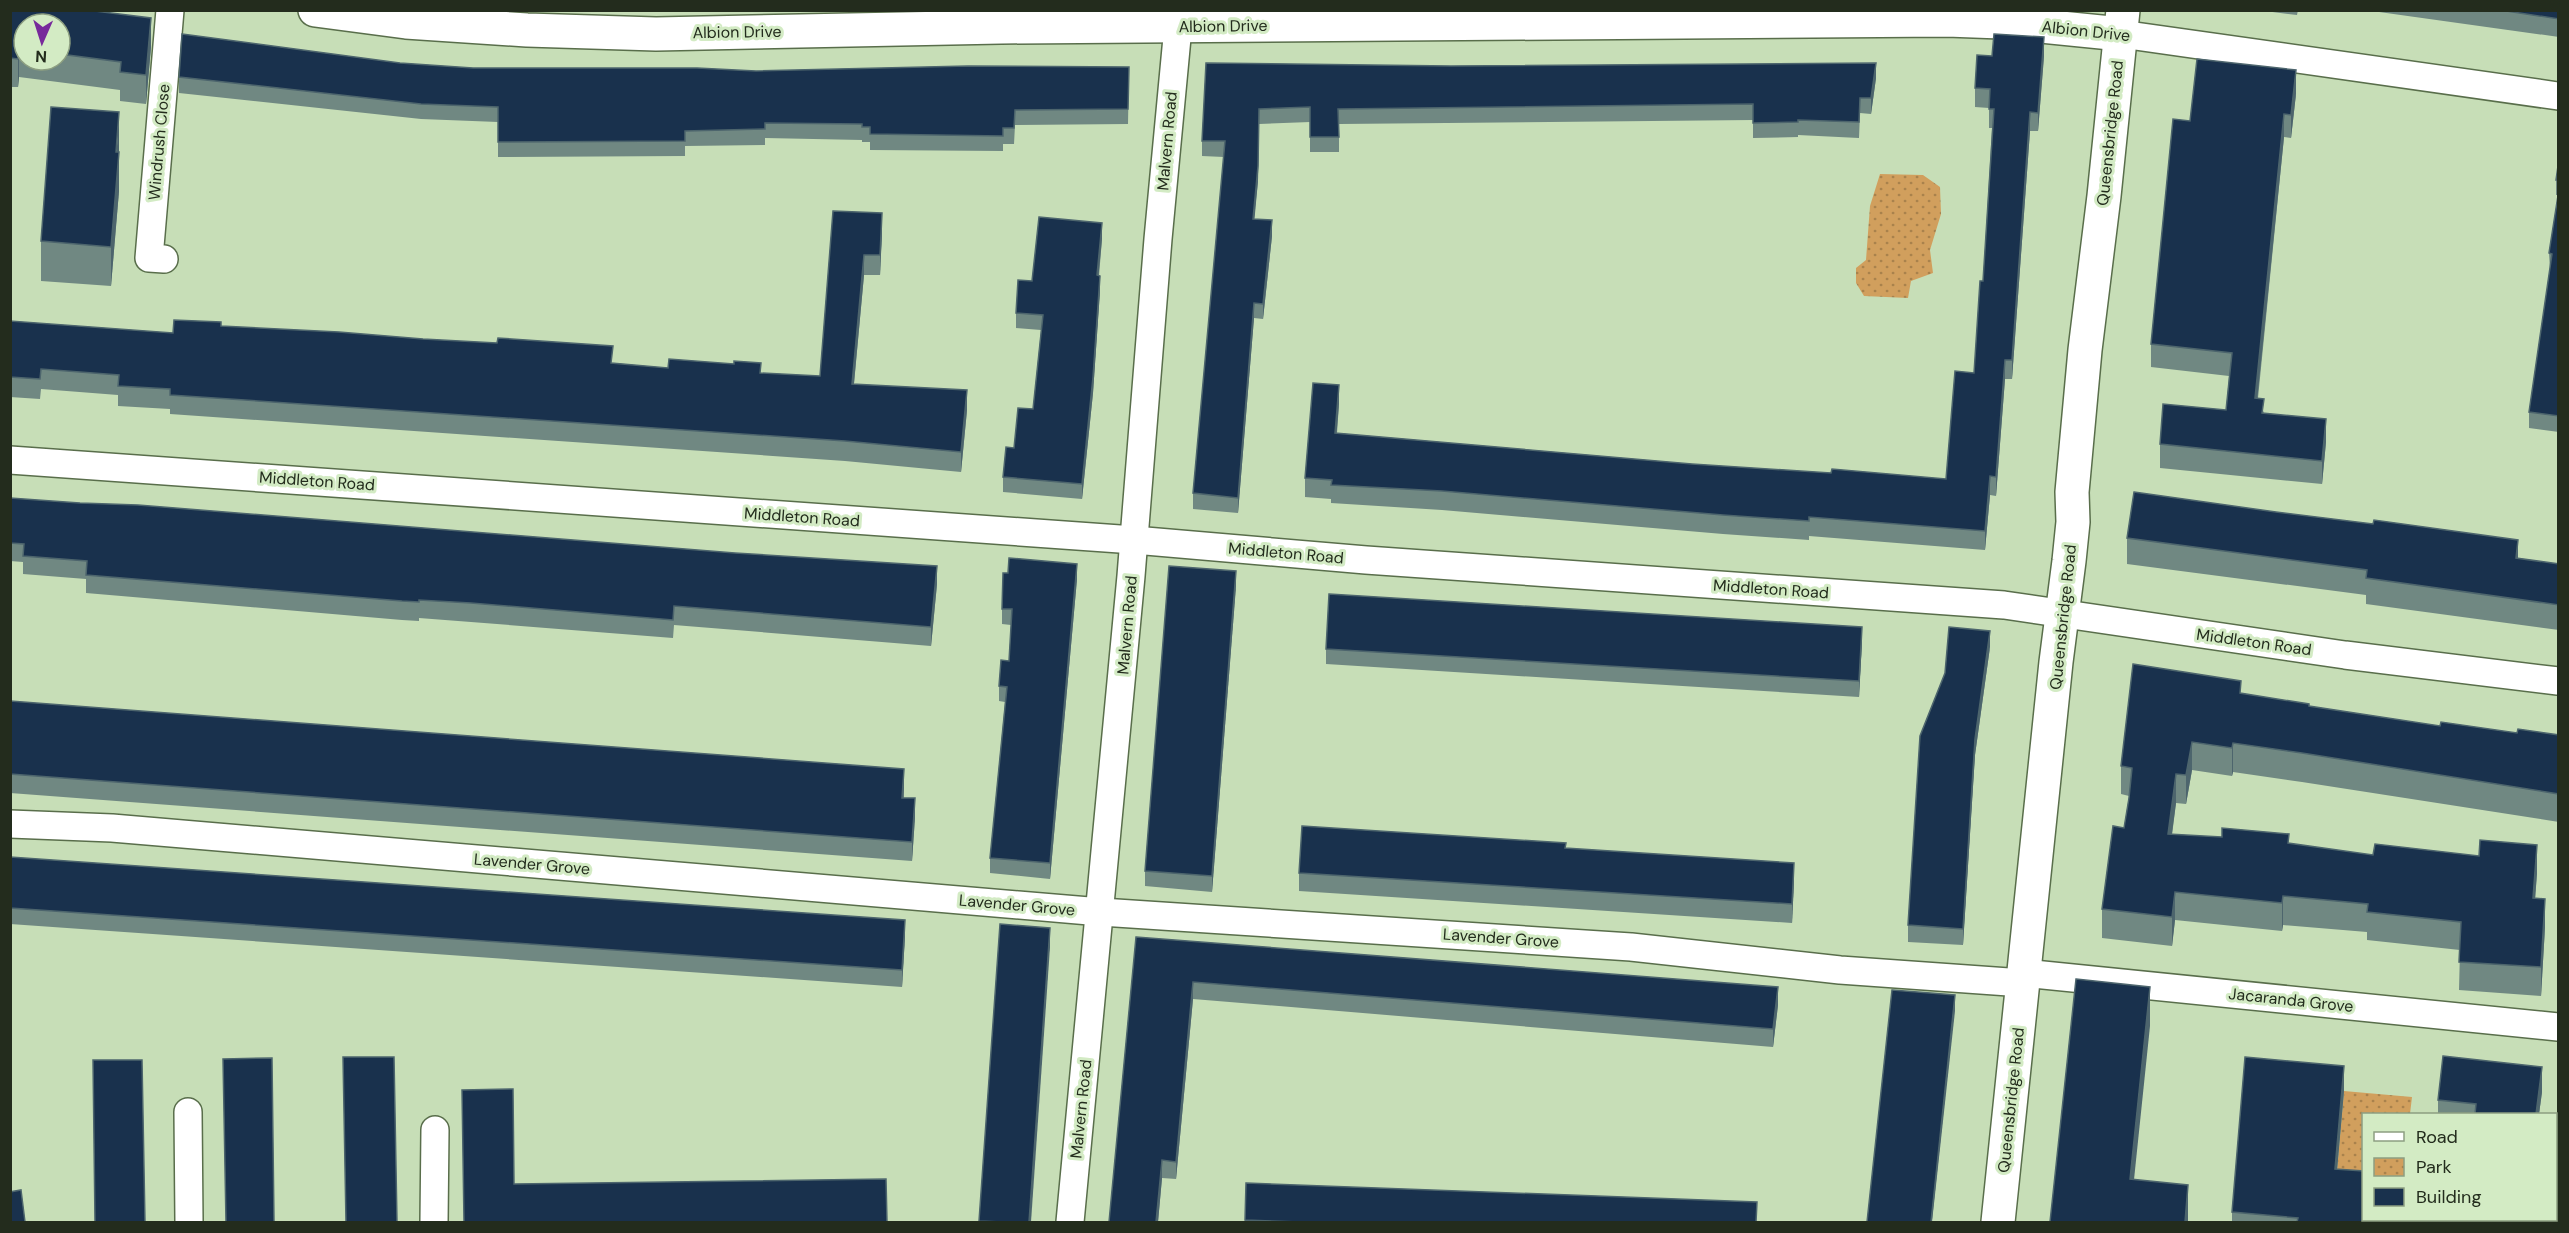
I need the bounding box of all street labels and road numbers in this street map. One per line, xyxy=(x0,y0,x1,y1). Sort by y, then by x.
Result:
street label: Albion Drive xyxy=(1178,15,1268,37)
street label: Albion Drive xyxy=(2041,16,2131,46)
street label: Albion Drive xyxy=(692,21,782,43)
street label: Queensbridge Road xyxy=(2092,59,2128,207)
street label: Windrush Close xyxy=(143,83,175,201)
street label: Malvern Road xyxy=(1152,91,1182,191)
street label: Middleton Road xyxy=(258,466,376,496)
street label: Middleton Road xyxy=(743,502,861,532)
street label: Middleton Road xyxy=(1227,537,1345,569)
street label: Queensbridge Road xyxy=(2045,543,2081,691)
street label: Middleton Road xyxy=(1712,574,1830,604)
street label: Malvern Road xyxy=(1112,575,1142,675)
street label: Middleton Road xyxy=(2195,624,2313,660)
street label: Lavender Grove xyxy=(473,848,591,880)
street label: Lavender Grove xyxy=(958,889,1076,921)
street label: Lavender Grove xyxy=(1442,923,1560,953)
street label: Jacaranda Grove xyxy=(2228,983,2354,1017)
street label: Queensbridge Road xyxy=(1993,1026,2029,1174)
street label: Malvern Road xyxy=(1065,1058,1097,1160)

